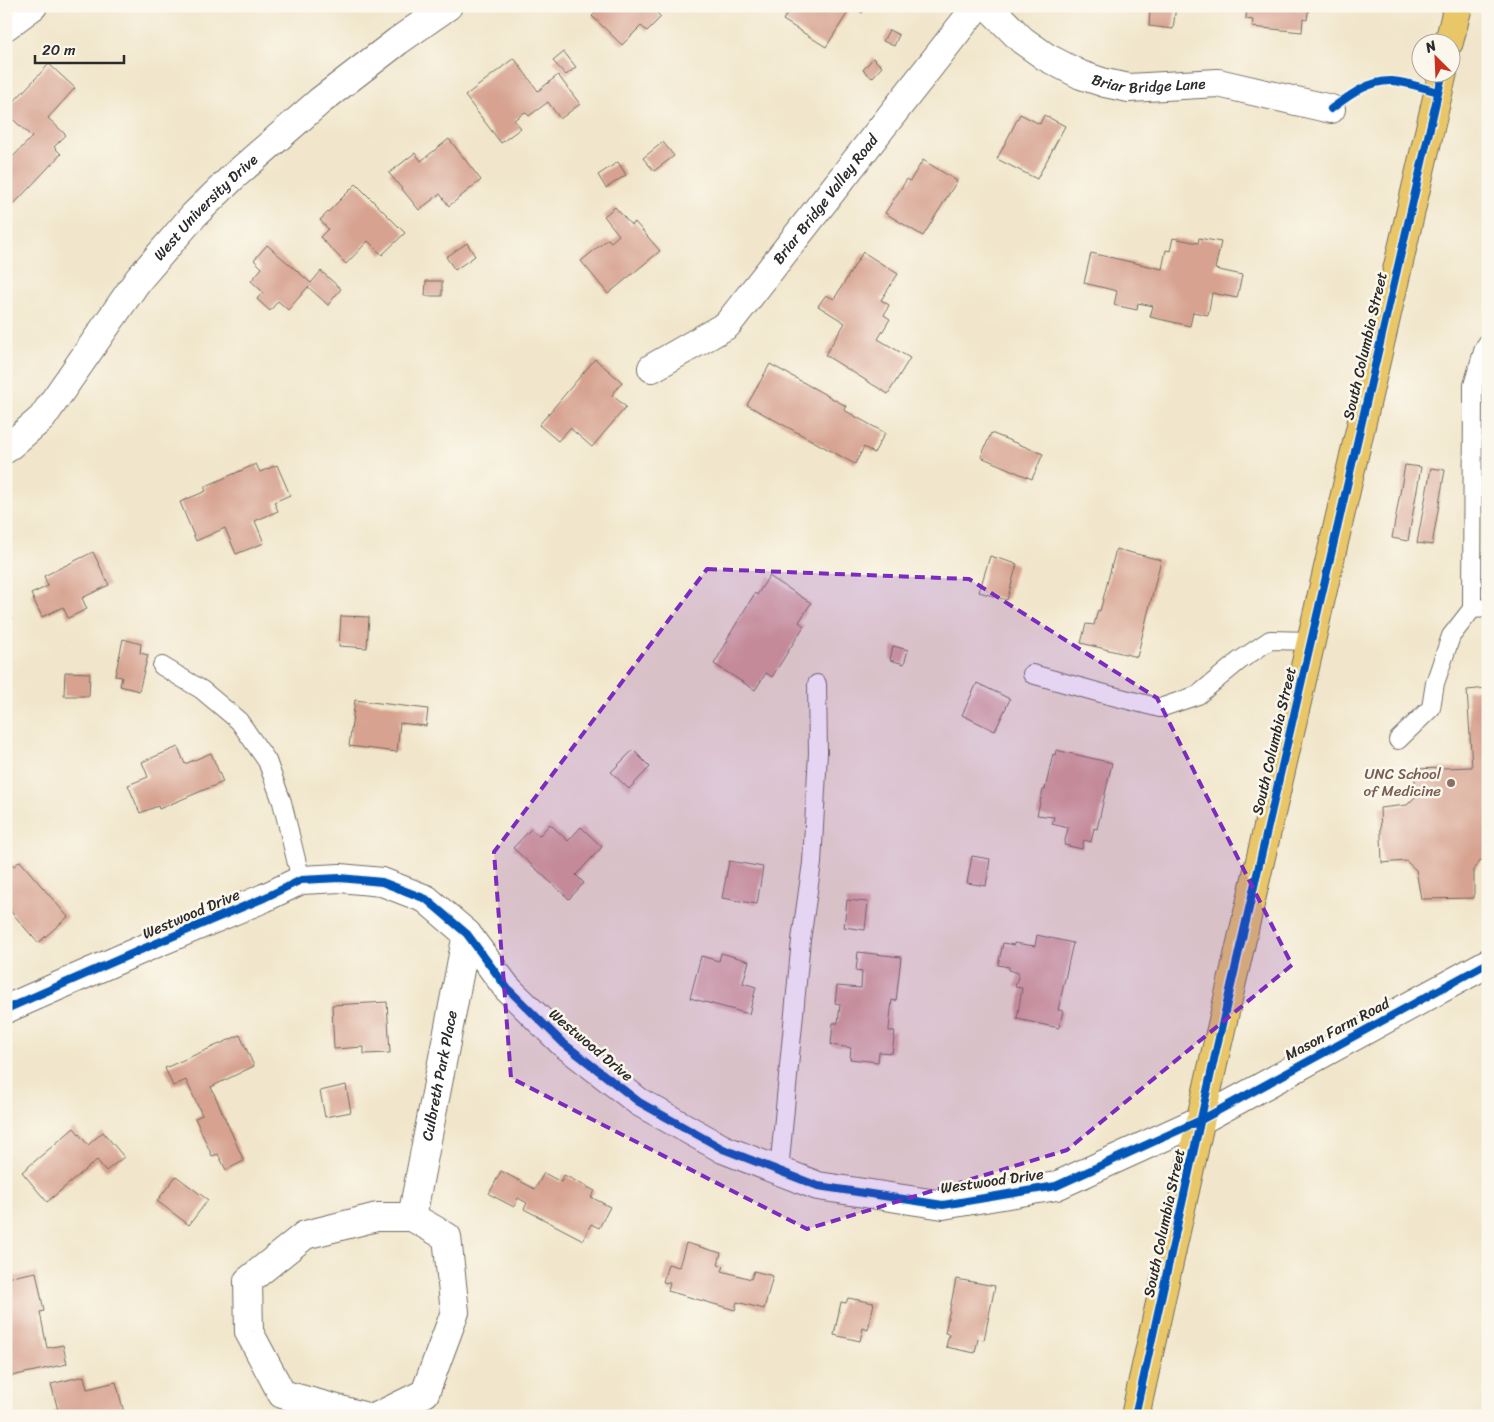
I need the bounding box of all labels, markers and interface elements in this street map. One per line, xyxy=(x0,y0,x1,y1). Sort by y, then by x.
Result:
scale bar xyxy=(35,32,124,64)
north arrow xyxy=(1412,32,1462,82)
text: N xyxy=(1420,33,1441,60)
text: 20 m xyxy=(42,37,76,63)
street label: Briar Bridge Lane xyxy=(1088,66,1206,101)
street label: Briar Bridge Valley Road xyxy=(766,128,886,270)
street label: West University Drive xyxy=(147,148,264,267)
street label: South Columbia Street xyxy=(1335,269,1395,423)
street label: South Columbia Street xyxy=(1244,664,1304,818)
place label: UNC School of Medicine xyxy=(1363,761,1442,804)
marker: UNC School of Medicine xyxy=(1445,777,1457,789)
street label: Westwood Drive xyxy=(138,882,244,946)
street label: Mason Farm Road xyxy=(1280,990,1395,1068)
street label: Westwood Drive xyxy=(543,1002,639,1089)
street label: Culbreth Park Place xyxy=(414,1008,465,1143)
street label: South Columbia Street xyxy=(1136,1146,1193,1300)
street label: Westwood Drive xyxy=(939,1161,1046,1201)

